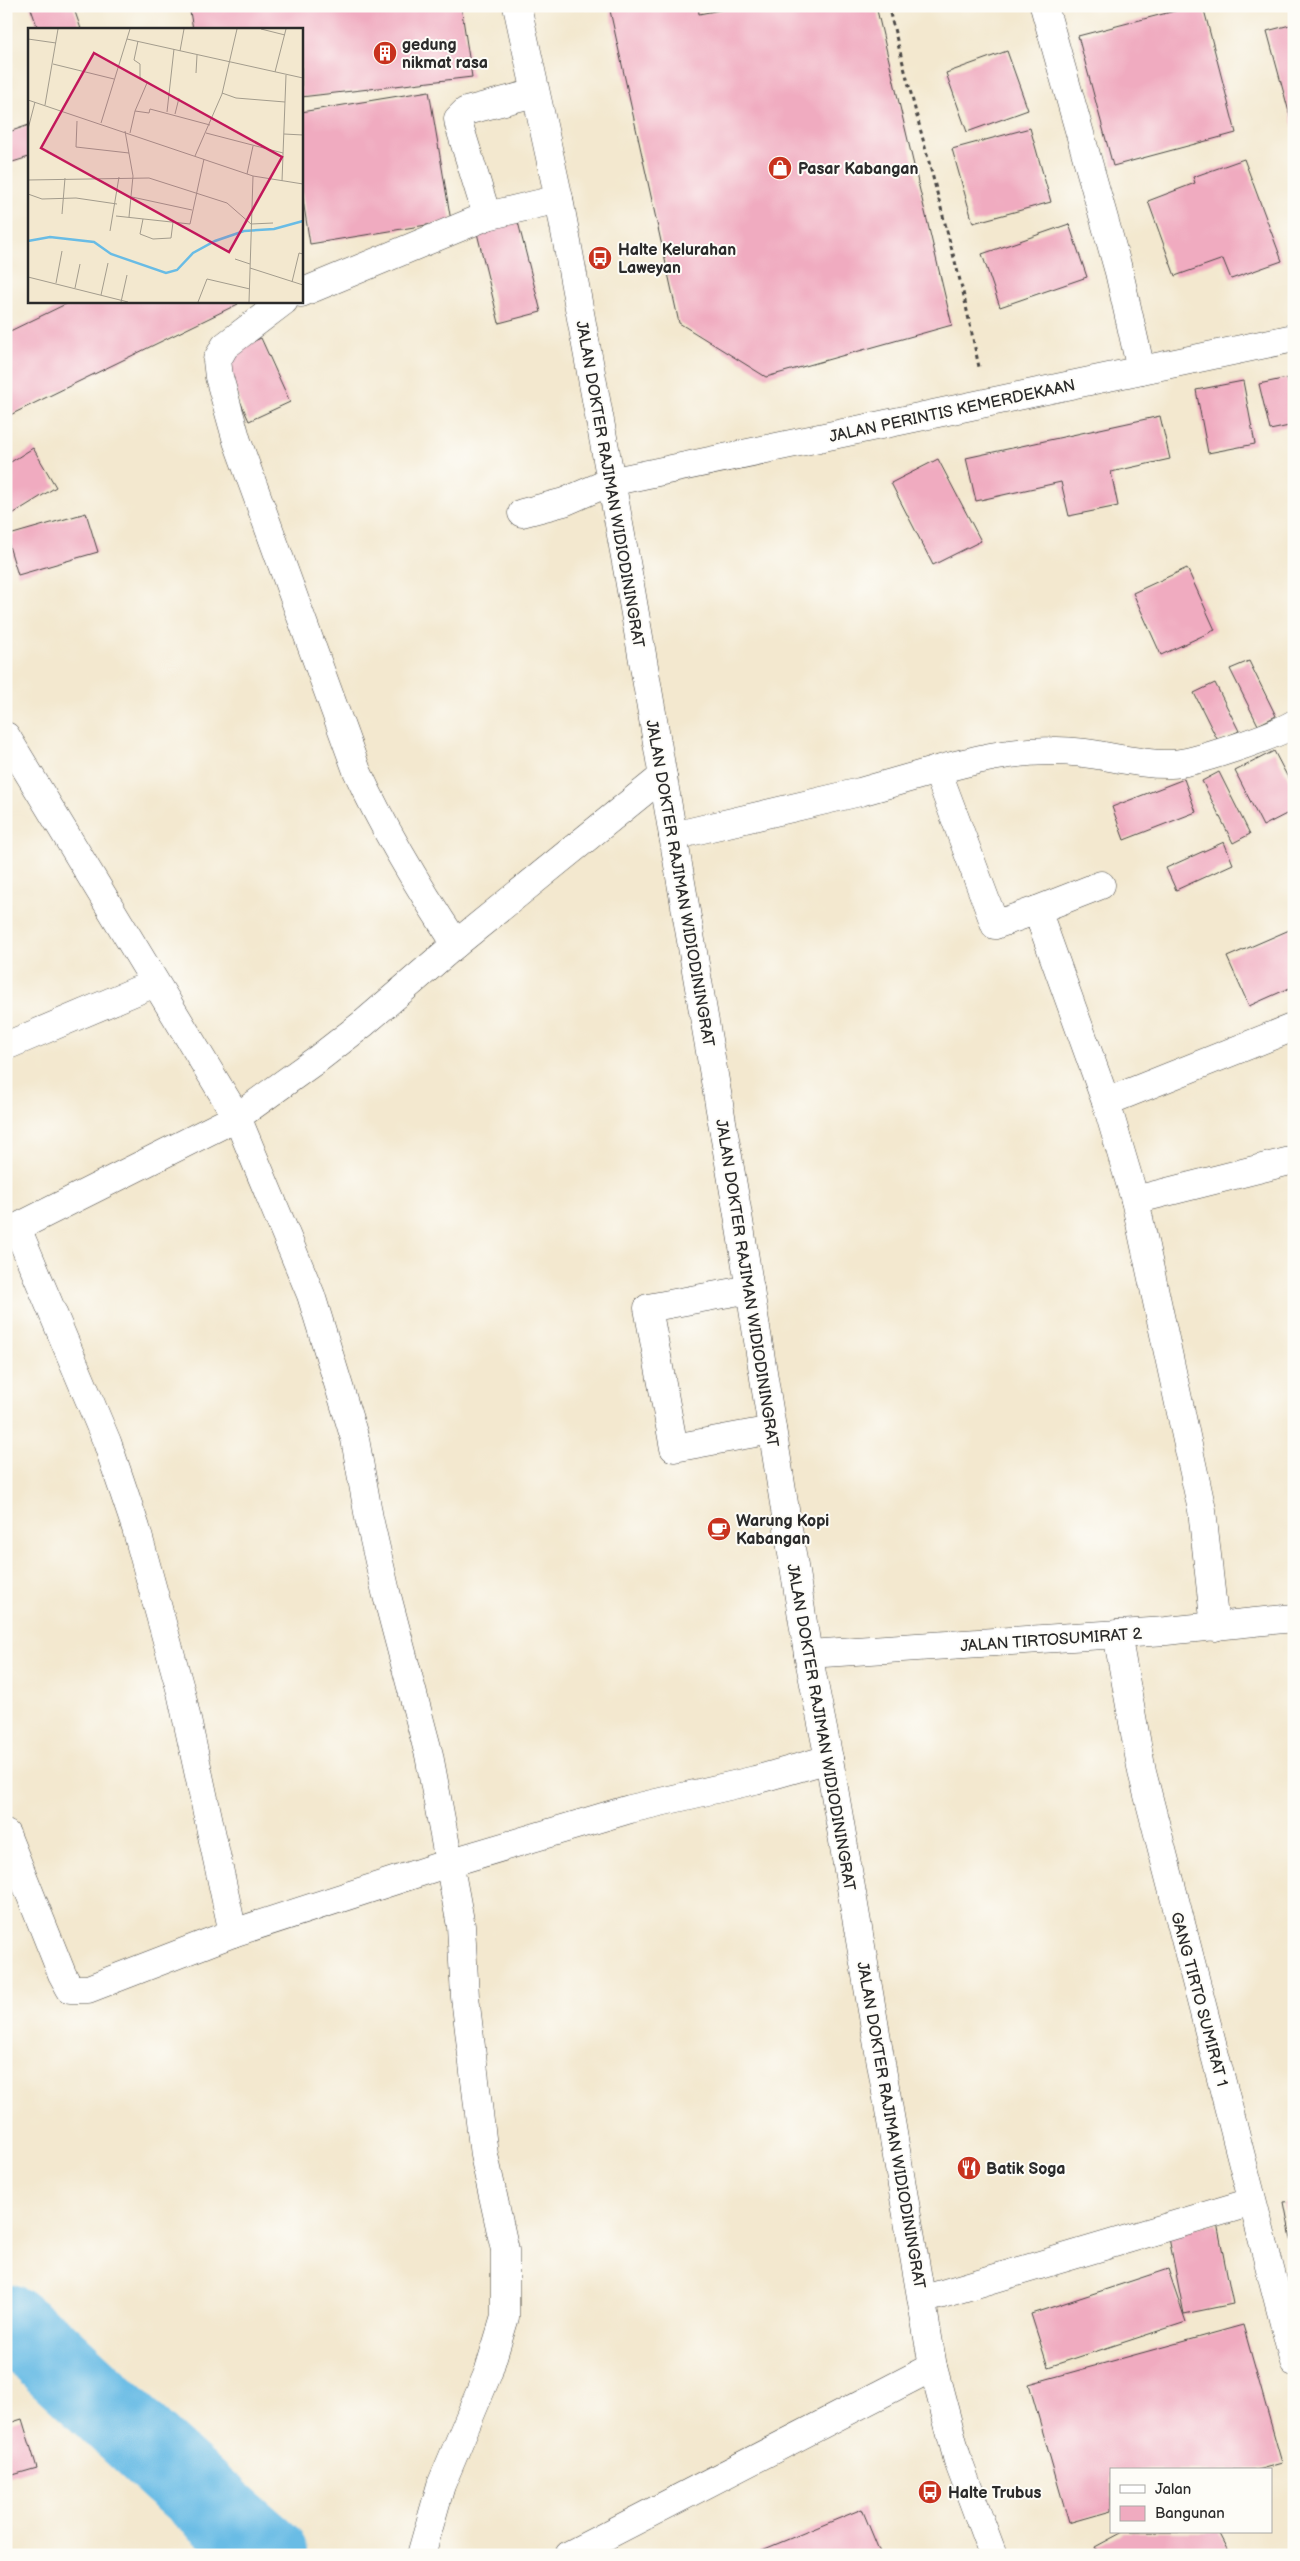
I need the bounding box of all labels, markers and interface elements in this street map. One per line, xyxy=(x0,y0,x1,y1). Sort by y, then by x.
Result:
inset map xyxy=(28,28,302,302)
place label: gedung nikmat rasa xyxy=(402,36,488,73)
building icon: gedung nikmat rasa xyxy=(372,40,398,66)
shop icon: Pasar Kabangan xyxy=(767,155,793,181)
place label: Pasar Kabangan xyxy=(798,160,918,179)
place label: Halte Kelurahan Laweyan xyxy=(618,241,736,278)
bus stop icon: Halte Kelurahan Laweyan xyxy=(587,245,613,271)
street label: JALAN DOKTER RAJIMAN WIDIODININGRAT xyxy=(571,319,648,650)
street label: JALAN PERINTIS KEMERDEKAAN xyxy=(828,376,1077,447)
street label: JALAN DOKTER RAJIMAN WIDIODININGRAT xyxy=(641,718,718,1049)
street label: JALAN DOKTER RAJIMAN WIDIODININGRAT xyxy=(711,1118,782,1449)
place label: Warung Kopi Kabangan xyxy=(736,1512,829,1549)
cafe icon: Warung Kopi Kabangan xyxy=(706,1516,732,1542)
street label: JALAN DOKTER RAJIMAN WIDIODININGRAT xyxy=(782,1562,859,1893)
street label: JALAN TIRTOSUMIRAT 2 xyxy=(960,1625,1143,1656)
street label: GANG TIRTO SUMIRAT 1 xyxy=(1166,1910,1231,2089)
street label: JALAN DOKTER RAJIMAN WIDIODININGRAT xyxy=(852,1960,929,2291)
restaurant icon: Batik Soga xyxy=(956,2155,982,2181)
place label: Batik Soga xyxy=(986,2160,1066,2179)
legend xyxy=(1110,2468,1272,2534)
bus stop icon: Halte Trubus xyxy=(917,2479,943,2505)
text: Jalan xyxy=(1155,2480,1191,2499)
place label: Halte Trubus xyxy=(948,2484,1041,2503)
text: Bangunan xyxy=(1155,2504,1225,2523)

